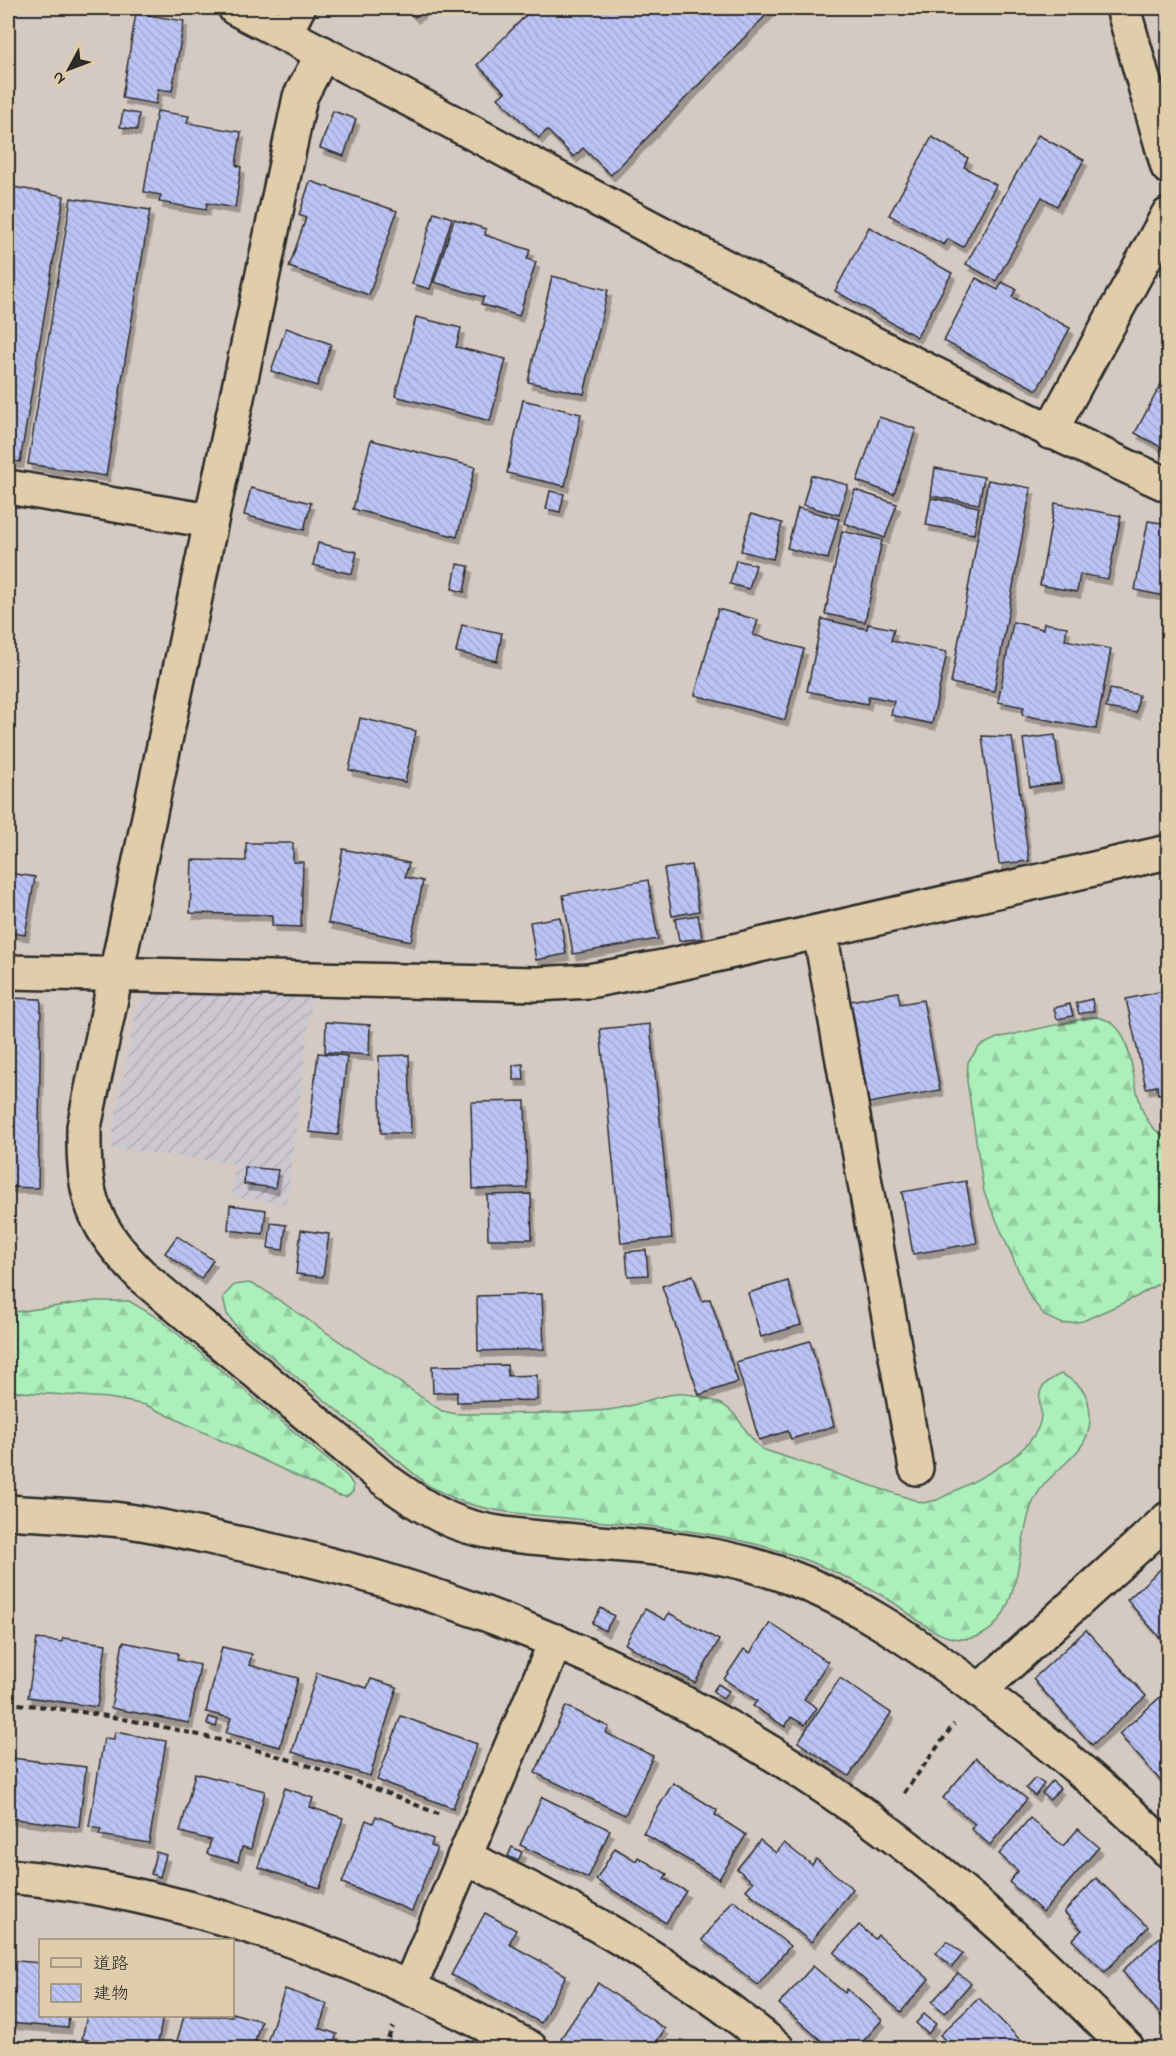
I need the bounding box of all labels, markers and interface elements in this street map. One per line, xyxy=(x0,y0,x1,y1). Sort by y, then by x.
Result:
north arrow xyxy=(39,39,99,99)
text: N xyxy=(46,65,72,89)
legend xyxy=(39,1939,234,2017)
text: 道路 xyxy=(93,1952,129,1978)
text: 建物 xyxy=(93,1982,129,2008)

